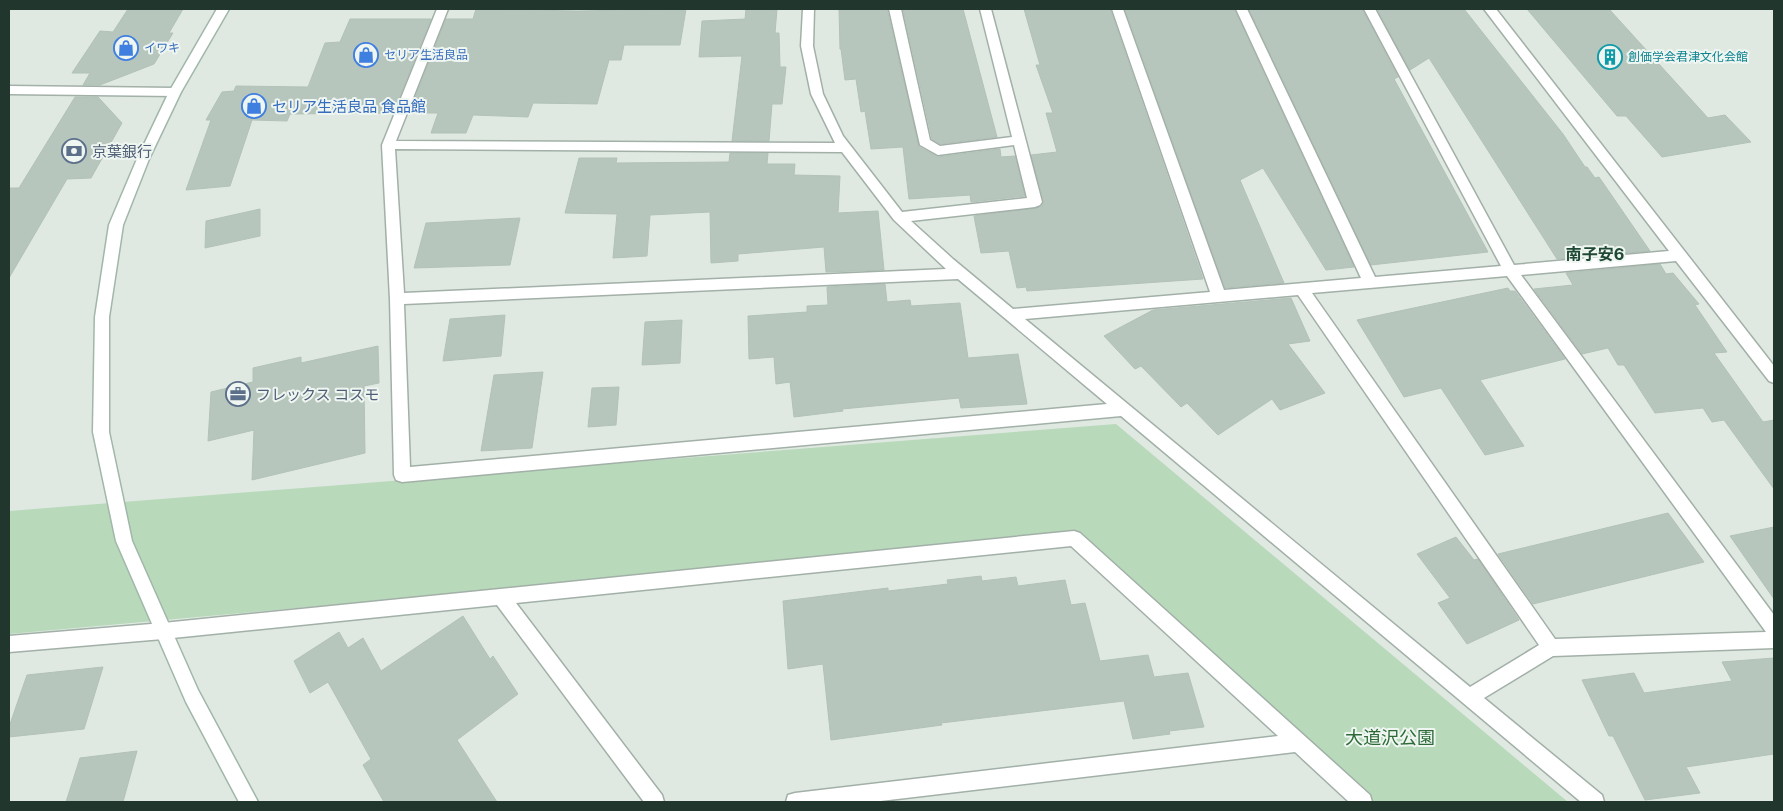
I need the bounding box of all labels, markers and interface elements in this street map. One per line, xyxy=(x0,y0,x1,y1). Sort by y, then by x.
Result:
shop icon: イワキ xyxy=(113,35,139,61)
place label: イワキ xyxy=(144,41,180,55)
shop icon: セリア生活良品 xyxy=(353,42,379,68)
building icon: 創価学会君津文化会館 xyxy=(1597,44,1623,70)
place label: セリア生活良品 xyxy=(384,48,468,62)
place label: 創価学会君津文化会館 xyxy=(1628,50,1748,64)
shop icon: セリア生活良品 食品館 xyxy=(241,93,267,119)
place label: セリア生活良品 食品館 xyxy=(272,98,426,115)
bank icon: 京葉銀行 xyxy=(61,138,87,164)
place label: 京葉銀行 xyxy=(92,143,152,160)
district label: 南子安6 xyxy=(1566,245,1624,264)
office icon: フレックス コスモ xyxy=(225,381,251,407)
place label: フレックス コスモ xyxy=(256,386,379,403)
park label: 大道沢公園 xyxy=(1345,727,1435,748)

